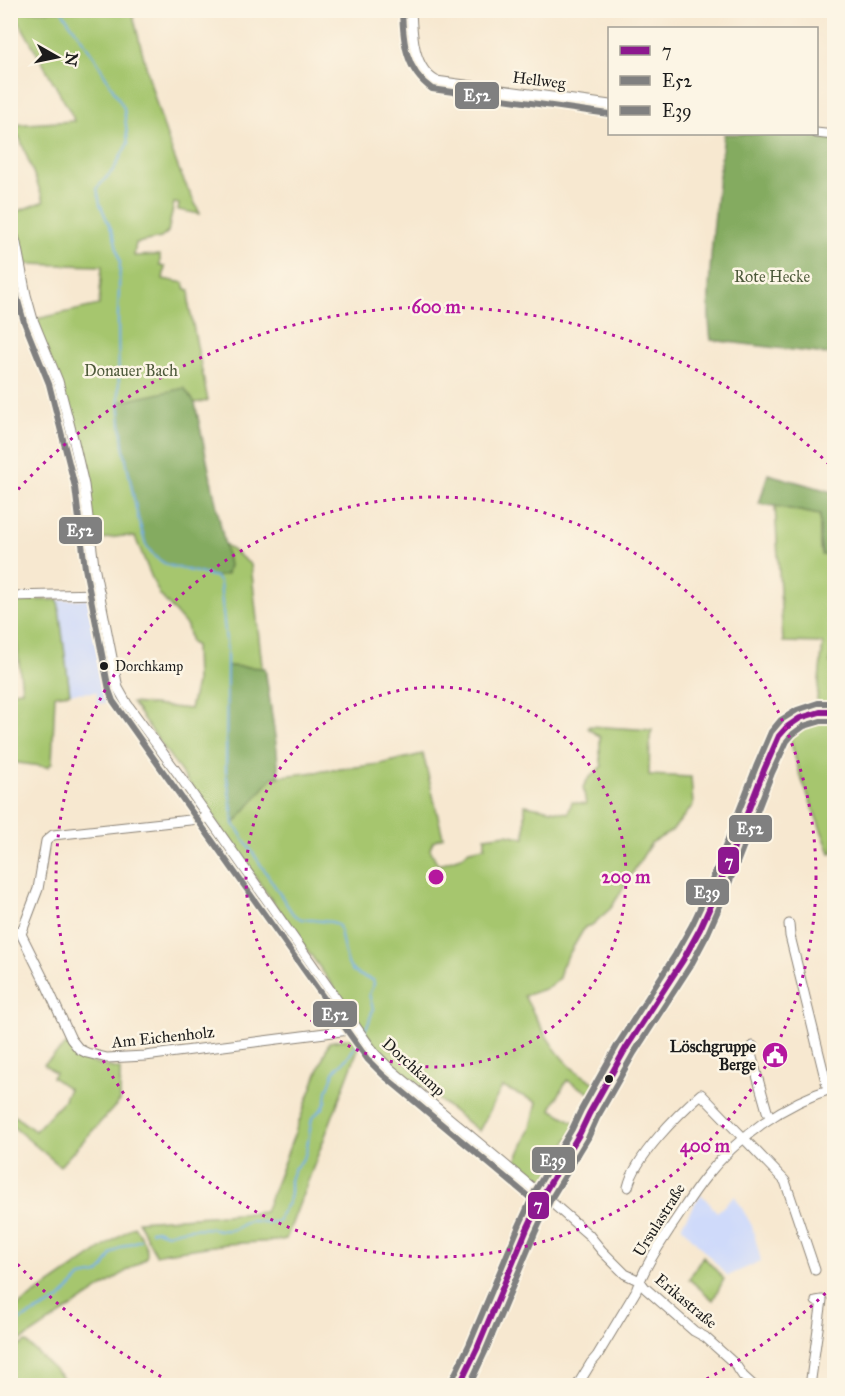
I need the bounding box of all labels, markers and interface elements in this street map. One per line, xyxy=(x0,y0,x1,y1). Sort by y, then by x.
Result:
north arrow xyxy=(27,27,87,87)
legend xyxy=(608,27,818,135)
text: 7 xyxy=(662,40,672,62)
text: N xyxy=(61,51,82,68)
street label: Hellweg xyxy=(511,67,567,94)
text: E52 xyxy=(662,70,692,92)
line badge: E52 xyxy=(454,81,500,110)
text: E52 xyxy=(464,86,492,105)
text: E39 xyxy=(662,100,692,122)
park label: Rote Hecke xyxy=(734,267,810,286)
text: 600 m xyxy=(411,296,461,318)
park label: Donauer Bach xyxy=(84,361,178,380)
line badge: E52 xyxy=(58,516,103,545)
text: E52 xyxy=(67,521,95,540)
place label: Dorchkamp xyxy=(115,658,183,675)
marker: Dorchkamp xyxy=(98,660,110,672)
line badge: E52 xyxy=(728,814,773,843)
text: E52 xyxy=(737,819,765,838)
line badge: 7 xyxy=(717,846,740,875)
text: 7 xyxy=(725,852,734,871)
text: 200 m xyxy=(602,866,651,888)
centre of rings xyxy=(426,867,446,887)
line badge: E39 xyxy=(685,878,730,906)
text: E39 xyxy=(694,883,720,903)
line badge: E52 xyxy=(312,1000,358,1028)
text: E52 xyxy=(322,1005,350,1024)
street label: Am Eichenholz xyxy=(110,1022,216,1052)
street label: Dorchkamp xyxy=(379,1034,449,1100)
place label: Löschgruppe Berge xyxy=(670,1037,756,1075)
public building icon: Löschgruppe Berge xyxy=(760,1040,790,1070)
unlabelled marker xyxy=(603,1073,615,1085)
text: 400 m xyxy=(680,1135,731,1158)
line badge: E39 xyxy=(531,1146,576,1174)
text: E39 xyxy=(540,1151,566,1171)
street label: Ursulastraße xyxy=(629,1180,689,1260)
line badge: 7 xyxy=(527,1191,550,1220)
text: 7 xyxy=(534,1196,543,1215)
street label: Erikastraße xyxy=(651,1270,721,1333)

